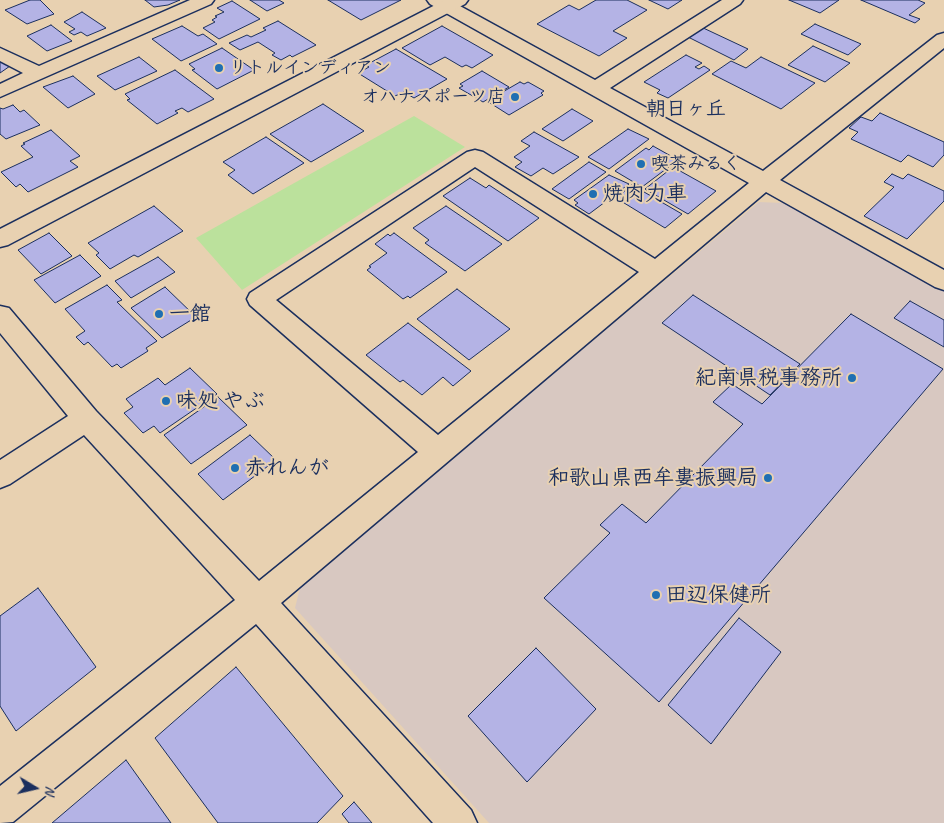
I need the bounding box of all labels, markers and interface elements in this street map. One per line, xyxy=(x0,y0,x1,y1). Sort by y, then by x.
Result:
place label: リトルインディアン xyxy=(229,57,391,79)
marker: リトルインディアン xyxy=(213,62,225,74)
place label: オハナスポーツ店 xyxy=(361,86,505,108)
marker: オハナスポーツ店 xyxy=(509,91,521,103)
district label: 朝日ヶ丘 xyxy=(646,98,726,122)
place label: 喫茶みるく xyxy=(651,153,741,175)
marker: 喫茶みるく xyxy=(635,158,647,170)
place label: 焼肉力車 xyxy=(603,181,687,207)
marker: 焼肉力車 xyxy=(587,188,599,200)
place label: 一館 xyxy=(169,301,211,327)
marker: 一館 xyxy=(153,308,165,320)
place label: 紀南県税事務所 xyxy=(695,365,842,391)
marker: 紀南県税事務所 xyxy=(846,372,858,384)
place label: 味処 やぶ xyxy=(176,388,265,414)
marker: 味処 やぶ xyxy=(160,395,172,407)
place label: 赤れんが xyxy=(245,455,329,481)
marker: 赤れんが xyxy=(229,462,241,474)
place label: 和歌山県西牟婁振興局 xyxy=(548,465,758,491)
marker: 和歌山県西牟婁振興局 xyxy=(762,472,774,484)
place label: 田辺保健所 xyxy=(666,582,771,608)
marker: 田辺保健所 xyxy=(650,589,662,601)
north arrow xyxy=(10,763,60,813)
text: N xyxy=(41,785,59,796)

